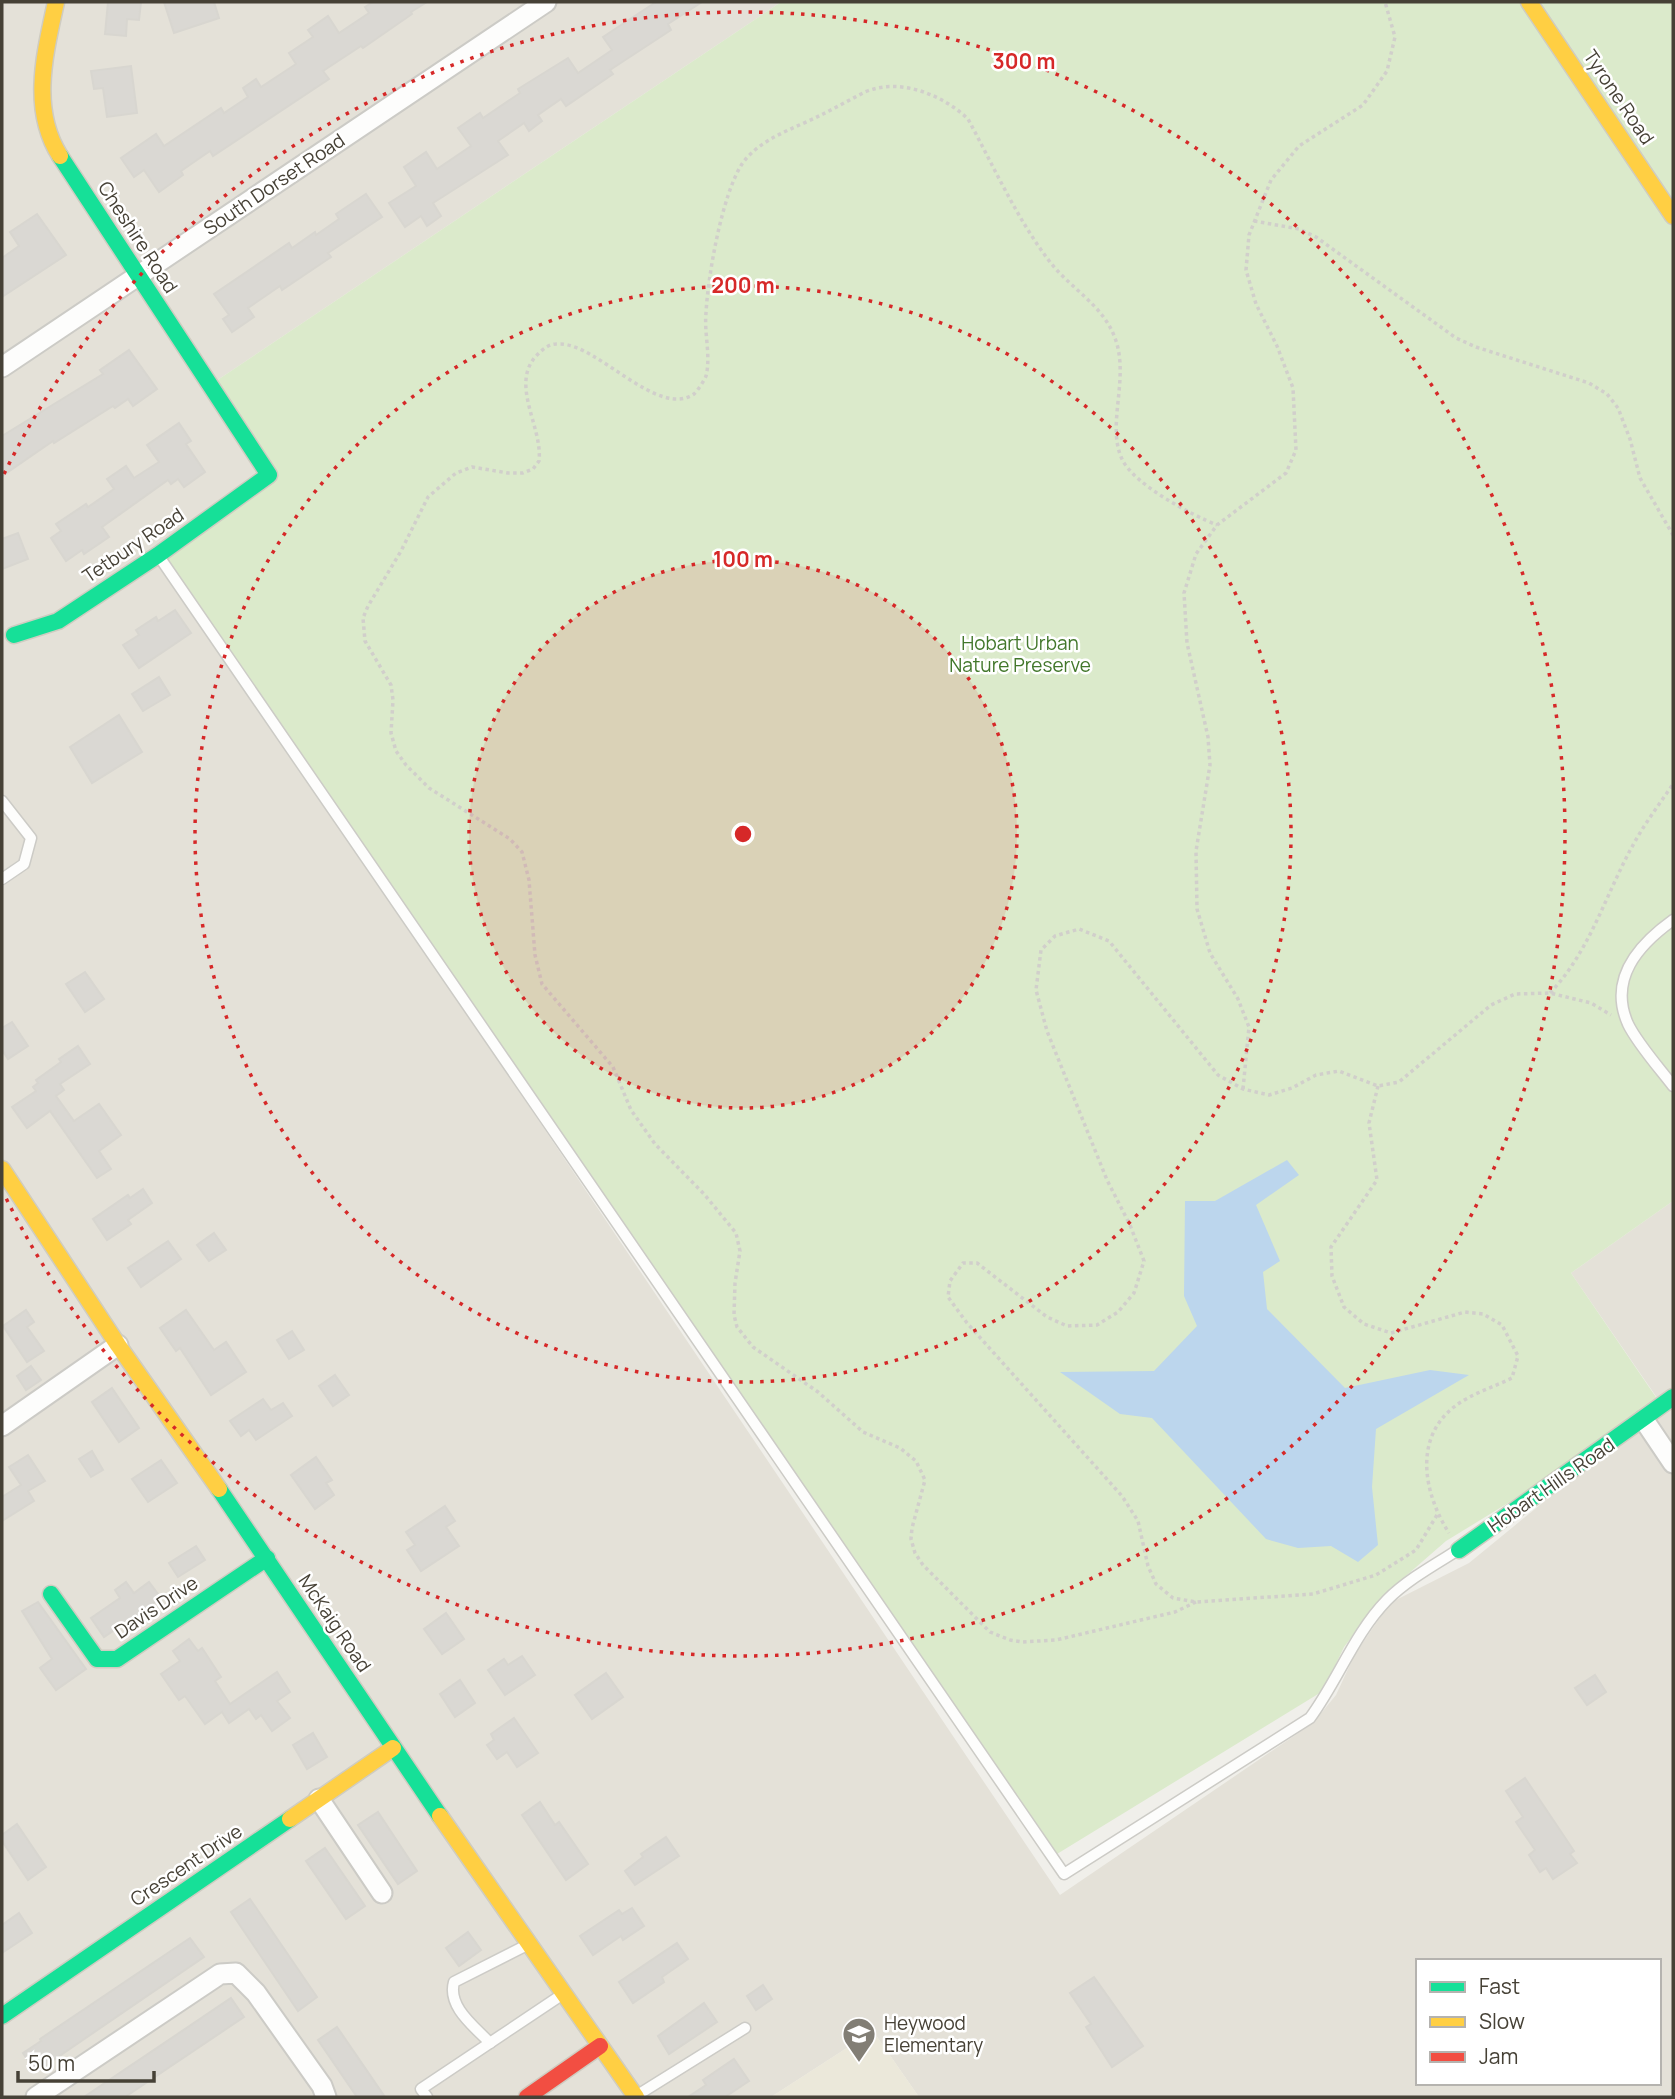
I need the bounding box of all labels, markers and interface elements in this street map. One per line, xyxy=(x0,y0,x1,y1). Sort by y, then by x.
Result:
street label: Tyrone Road xyxy=(1578,45,1660,149)
text: 300 m xyxy=(993,47,1055,75)
street label: South Dorset Road xyxy=(198,127,350,241)
street label: Cheshire Road xyxy=(92,176,184,298)
text: 200 m xyxy=(711,271,775,299)
street label: Tetbury Road xyxy=(77,502,189,588)
text: 100 m xyxy=(713,545,773,573)
park label: Hobart Urban Nature Preserve xyxy=(949,630,1091,678)
centre of rings xyxy=(731,822,755,846)
street label: Hobart Hills Road xyxy=(1482,1431,1620,1539)
street label: McKaig Road xyxy=(293,1569,377,1677)
street label: Davis Drive xyxy=(109,1570,203,1644)
street label: Crescent Drive xyxy=(125,1818,247,1912)
legend xyxy=(1416,1959,1661,2085)
text: Fast xyxy=(1479,1972,1520,2000)
text: Slow xyxy=(1479,2007,1525,2035)
place label: Heywood Elementary xyxy=(884,2010,983,2058)
school or university icon: Heywood Elementary xyxy=(840,2015,878,2064)
scale bar xyxy=(18,2039,154,2084)
text: Jam xyxy=(1479,2042,1518,2070)
text: 50 m xyxy=(28,2049,75,2077)

